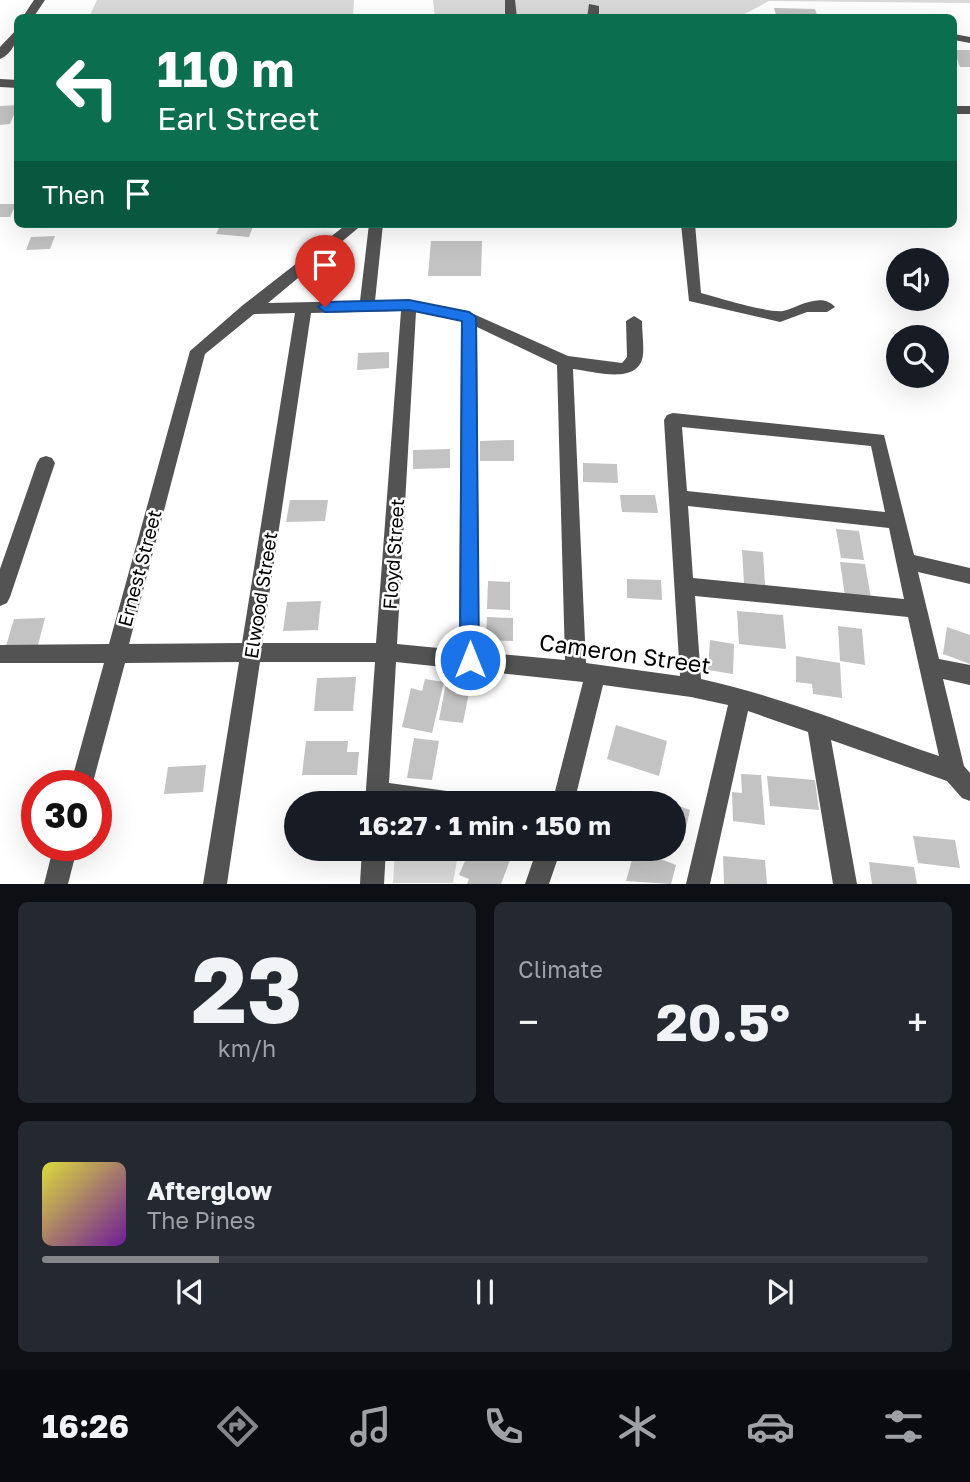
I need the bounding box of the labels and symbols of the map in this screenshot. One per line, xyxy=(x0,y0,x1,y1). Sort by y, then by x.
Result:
pin xyxy=(295,235,355,307)
street label: Floyd Street xyxy=(378,498,408,610)
street label: Ernest Street xyxy=(112,507,166,629)
street label: Elwood Street xyxy=(239,530,281,660)
position arrow xyxy=(433,623,507,697)
street label: Cameron Street xyxy=(537,627,713,679)
speed limit sign: 30 xyxy=(21,770,112,861)

